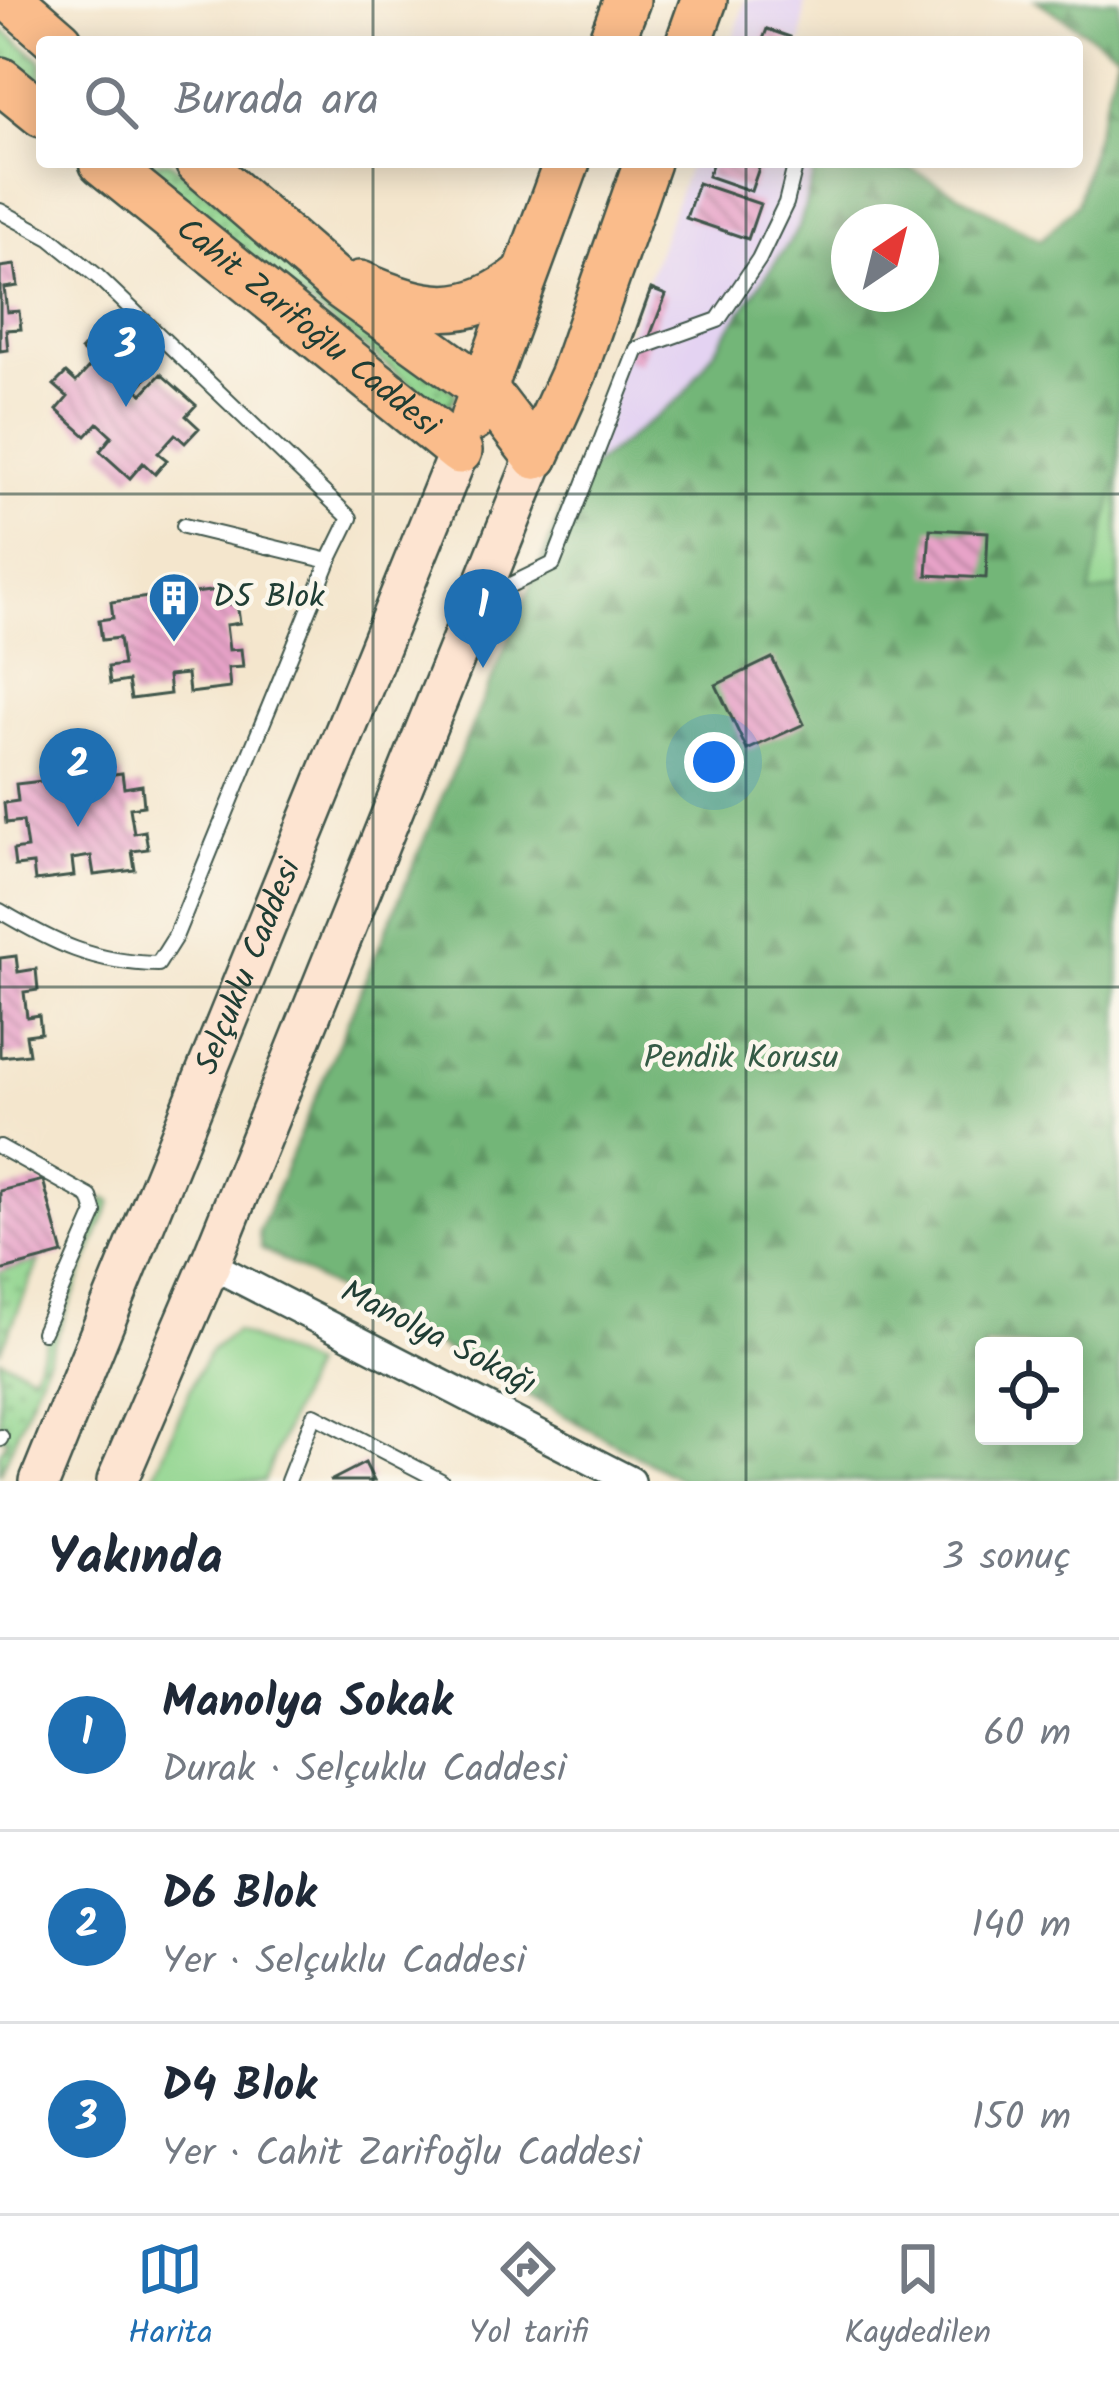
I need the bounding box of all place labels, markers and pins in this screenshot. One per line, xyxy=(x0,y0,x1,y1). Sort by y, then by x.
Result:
pin: 3 xyxy=(87,308,165,407)
pin: 1 xyxy=(444,569,522,668)
building icon: D5 Blok xyxy=(146,570,202,644)
place label: D5 Blok xyxy=(213,572,325,625)
pin: 2 xyxy=(39,728,117,827)

